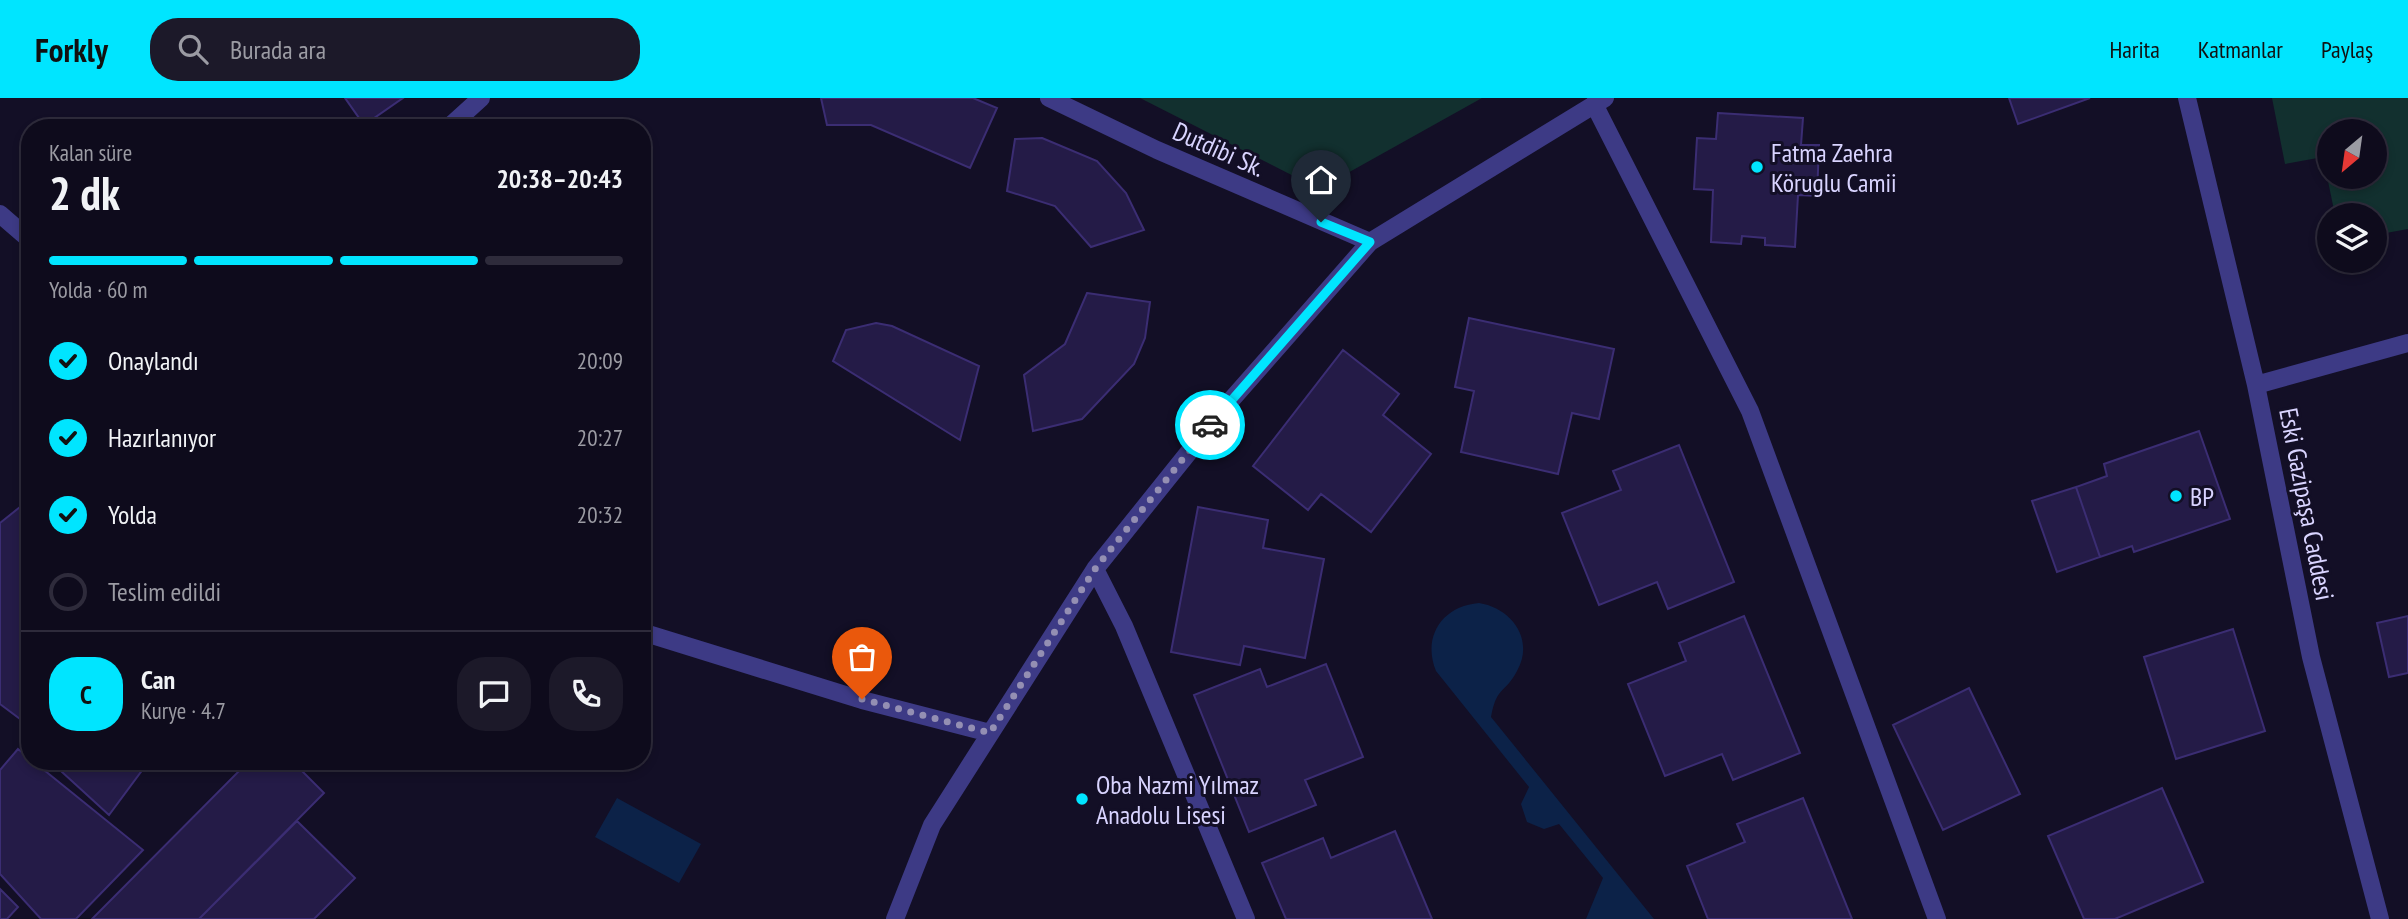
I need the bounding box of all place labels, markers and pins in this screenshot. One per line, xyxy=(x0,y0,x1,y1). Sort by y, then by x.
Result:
place label: Fatma Zaehra Köruglu Camii xyxy=(1771,136,1897,199)
pin xyxy=(1291,150,1351,222)
marker: Fatma Zaehra Köruglu Camii xyxy=(1749,159,1765,175)
place label: BP xyxy=(2190,480,2214,513)
marker: BP xyxy=(2168,488,2184,504)
pin xyxy=(832,627,892,699)
place label: Oba Nazmi Yılmaz Anadolu Lisesi xyxy=(1096,768,1259,831)
marker: Oba Nazmi Yılmaz Anadolu Lisesi xyxy=(1074,791,1090,807)

